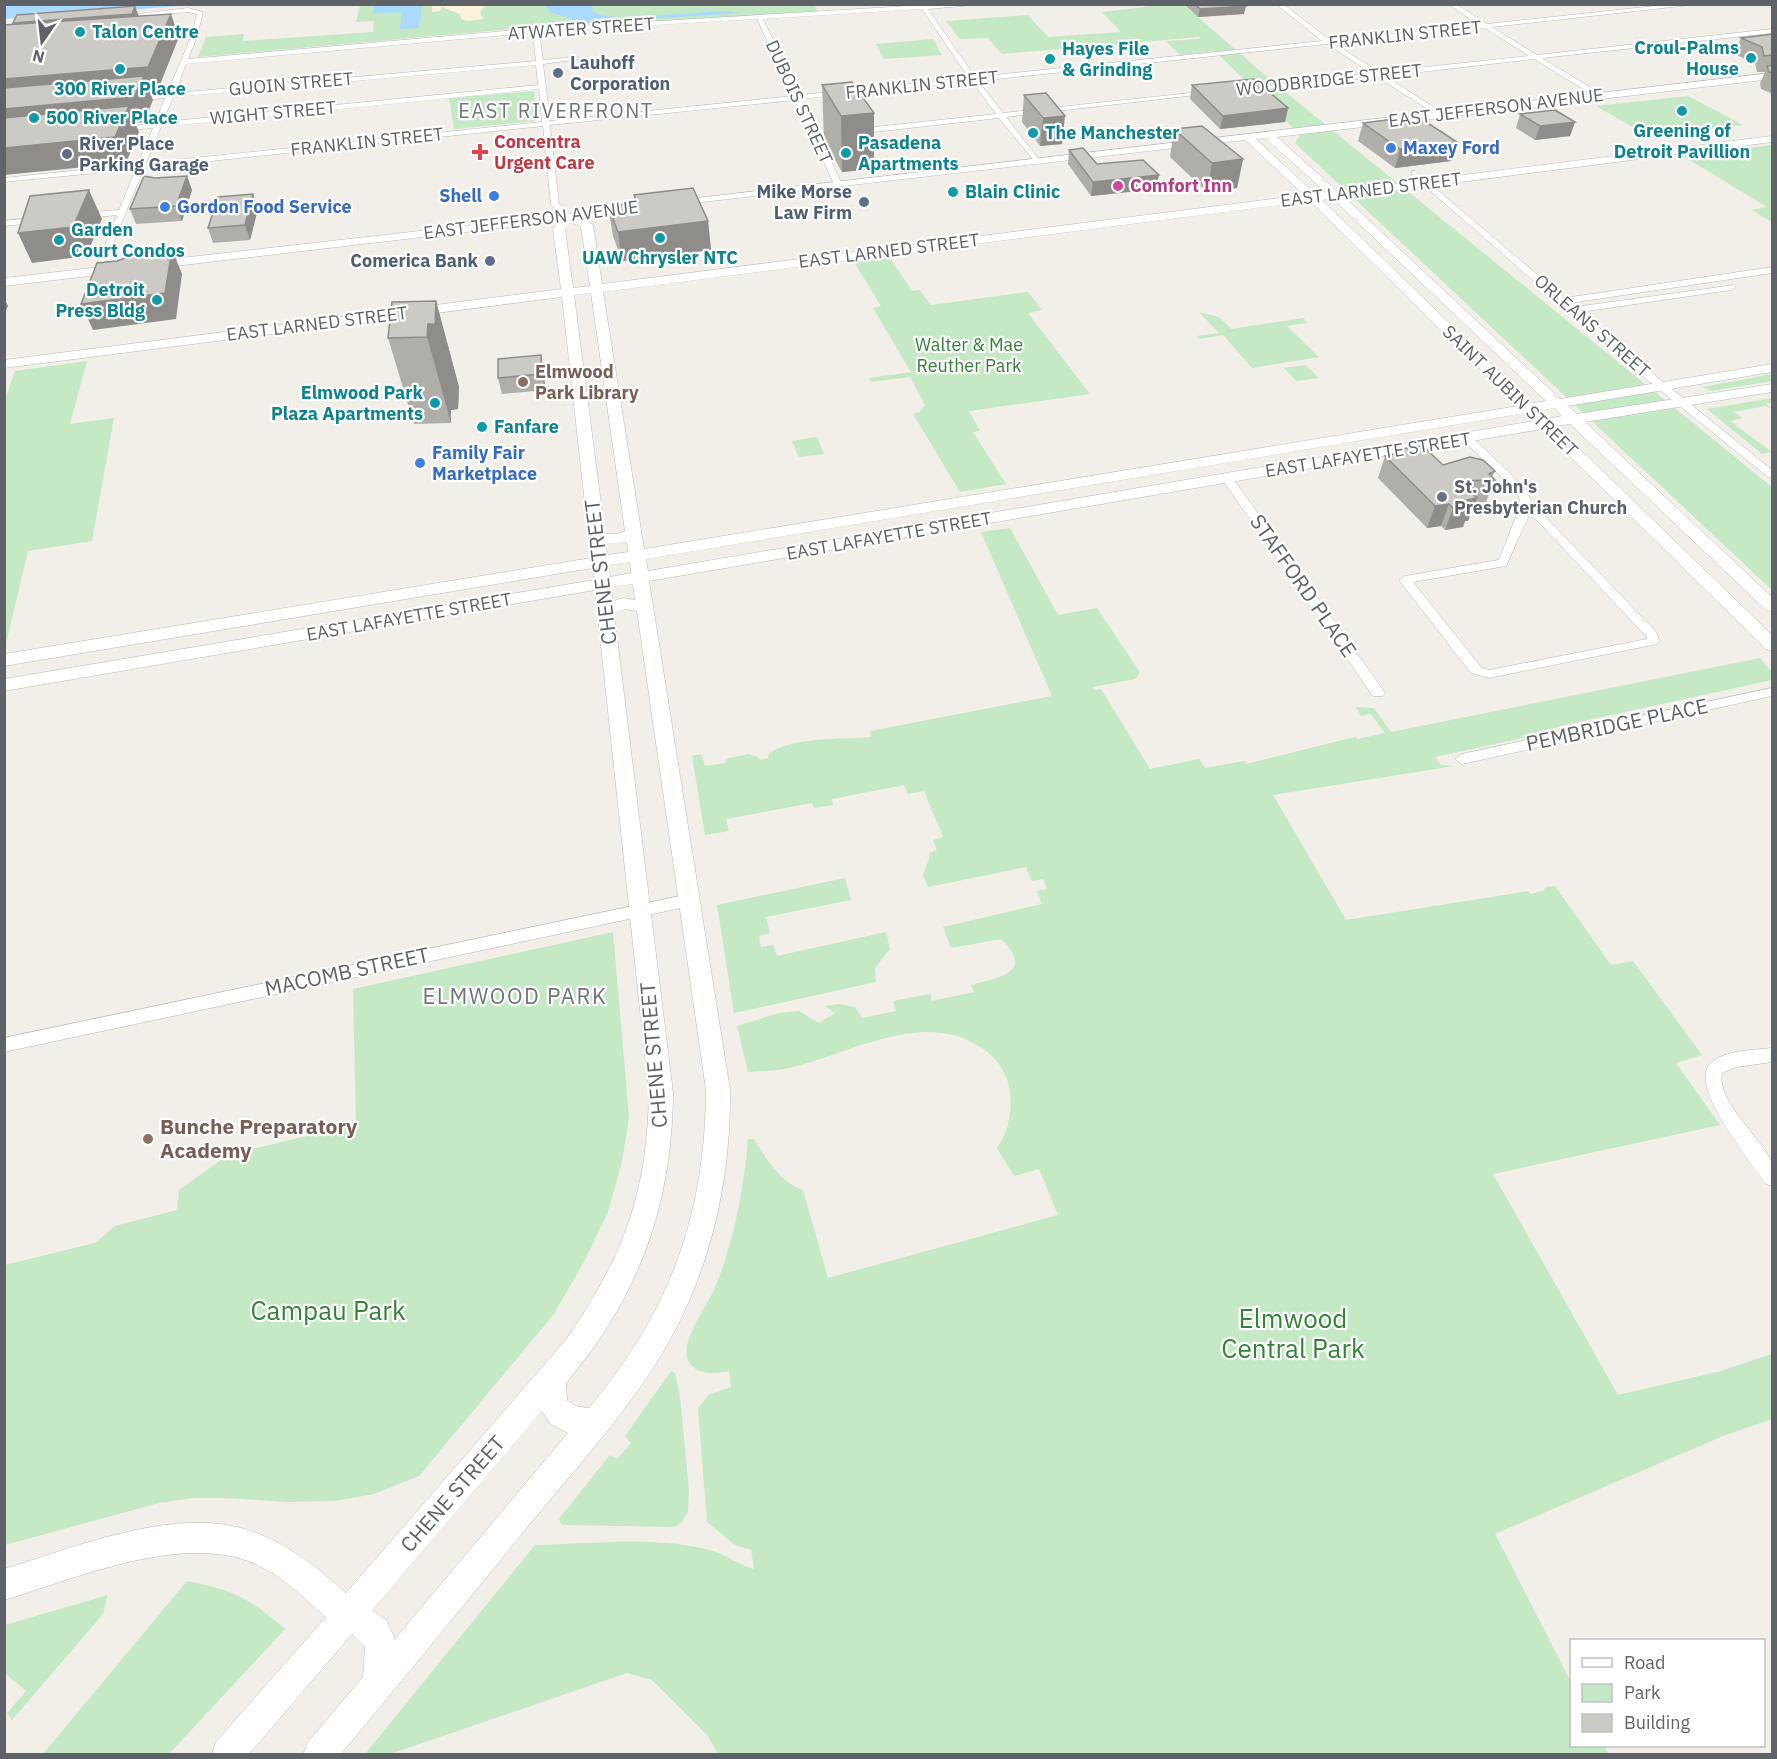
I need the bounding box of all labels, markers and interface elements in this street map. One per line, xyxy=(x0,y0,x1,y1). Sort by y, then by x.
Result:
north arrow xyxy=(12,12,72,72)
street label: ATWATER STREET xyxy=(507,12,655,45)
street label: FRANKLIN STREET xyxy=(1327,15,1483,54)
place label: Talon Centre xyxy=(92,20,199,43)
marker: Talon Centre xyxy=(73,25,87,39)
street label: DUBOIS STREET xyxy=(761,36,838,167)
place label: Croul-Palms House xyxy=(1634,36,1739,80)
place label: Hayes File & Grinding xyxy=(1062,37,1152,81)
text: N xyxy=(30,45,46,68)
place label: Lauhoff Corporation xyxy=(570,51,670,95)
marker: Croul-Palms House xyxy=(1744,51,1758,65)
marker: Hayes File & Grinding xyxy=(1043,52,1057,66)
street label: WOODBRIDGE STREET xyxy=(1235,58,1423,101)
marker: 300 River Place xyxy=(113,62,127,76)
street label: FRANKLIN STREET xyxy=(844,65,1000,104)
marker: Lauhoff Corporation xyxy=(551,66,565,80)
street label: GUOIN STREET xyxy=(228,67,354,100)
place label: 300 River Place xyxy=(54,77,186,100)
street label: EAST JEFFERSON AVENUE xyxy=(1387,83,1605,132)
street label: WIGHT STREET xyxy=(209,96,337,129)
district label: EAST RIVERFRONT xyxy=(458,97,654,124)
marker: Greening of Detroit Pavillion xyxy=(1675,104,1689,118)
place label: 500 River Place xyxy=(46,106,178,129)
marker: 500 River Place xyxy=(27,111,41,125)
place label: Greening of Detroit Pavillion xyxy=(1614,119,1750,163)
place label: The Manchester xyxy=(1045,121,1180,144)
street label: FRANKLIN STREET xyxy=(289,122,445,161)
marker: The Manchester xyxy=(1026,126,1040,140)
place label: Concentra Urgent Care xyxy=(494,130,595,174)
place label: Pasadena Apartments xyxy=(858,131,959,175)
place label: River Place Parking Garage xyxy=(79,132,209,176)
place label: Maxey Ford xyxy=(1403,136,1500,159)
marker: Maxey Ford xyxy=(1384,141,1398,155)
marker: Concentra Urgent Care xyxy=(471,143,489,161)
marker: Pasadena Apartments xyxy=(839,146,853,160)
marker: River Place Parking Garage xyxy=(60,147,74,161)
street label: EAST LARNED STREET xyxy=(1279,167,1463,212)
place label: Comfort Inn xyxy=(1130,174,1232,197)
marker: Comfort Inn xyxy=(1111,179,1125,193)
place label: Mike Morse Law Firm xyxy=(756,180,852,224)
place label: Blain Clinic xyxy=(965,180,1060,203)
place label: Shell xyxy=(439,184,483,207)
marker: Blain Clinic xyxy=(946,185,960,199)
marker: Shell xyxy=(487,189,501,203)
place label: Gordon Food Service xyxy=(177,195,352,218)
street label: EAST JEFFERSON AVENUE xyxy=(422,195,640,244)
marker: Mike Morse Law Firm xyxy=(857,195,871,209)
marker: Gordon Food Service xyxy=(158,200,172,214)
place label: Garden Court Condos xyxy=(71,218,185,262)
street label: EAST LARNED STREET xyxy=(797,228,981,273)
marker: UAW Chrysler NTC xyxy=(653,231,667,245)
marker: Garden Court Condos xyxy=(52,233,66,247)
place label: UAW Chrysler NTC xyxy=(582,246,738,269)
place label: Comerica Bank xyxy=(350,249,479,272)
marker: Comerica Bank xyxy=(483,254,497,268)
street label: ORLEANS STREET xyxy=(1530,269,1655,382)
place label: Detroit Press Bldg xyxy=(55,278,145,322)
marker: Detroit Press Bldg xyxy=(150,293,164,307)
street label: EAST LARNED STREET xyxy=(225,301,409,346)
street label: SAINT AUBIN STREET xyxy=(1438,320,1583,461)
park label: Walter & Mae Reuther Park xyxy=(915,333,1023,377)
place label: Elmwood Park Library xyxy=(535,360,639,404)
marker: Elmwood Park Library xyxy=(516,375,530,389)
place label: Elmwood Park Plaza Apartments xyxy=(271,381,424,425)
marker: Elmwood Park Plaza Apartments xyxy=(428,396,442,410)
place label: Fanfare xyxy=(494,415,559,438)
marker: Fanfare xyxy=(475,420,489,434)
street label: EAST LAFAYETTE STREET xyxy=(1264,427,1472,482)
place label: Family Fair Marketplace xyxy=(432,441,537,485)
marker: Family Fair Marketplace xyxy=(413,456,427,470)
place label: St. John's Presbyterian Church xyxy=(1454,475,1627,519)
marker: St. John's Presbyterian Church xyxy=(1435,490,1449,504)
street label: CHENE STREET xyxy=(577,498,623,646)
street label: EAST LAFAYETTE STREET xyxy=(785,506,993,565)
street label: STAFFORD PLACE xyxy=(1244,508,1364,663)
street label: EAST LAFAYETTE STREET xyxy=(305,587,513,646)
street label: PEMBRIDGE PLACE xyxy=(1523,691,1710,757)
street label: MACOMB STREET xyxy=(262,940,432,1002)
district label: ELMWOOD PARK xyxy=(423,981,607,1010)
street label: CHENE STREET xyxy=(633,981,673,1129)
place label: Bunche Preparatory Academy xyxy=(160,1112,358,1164)
marker: Bunche Preparatory Academy xyxy=(141,1132,155,1146)
park label: Campau Park xyxy=(250,1293,406,1327)
park label: Elmwood Central Park xyxy=(1221,1301,1365,1365)
street label: CHENE STREET xyxy=(394,1429,511,1558)
legend xyxy=(1570,1639,1765,1747)
text: Road xyxy=(1624,1651,1665,1674)
text: Park xyxy=(1624,1681,1661,1704)
text: Building xyxy=(1624,1711,1691,1734)

